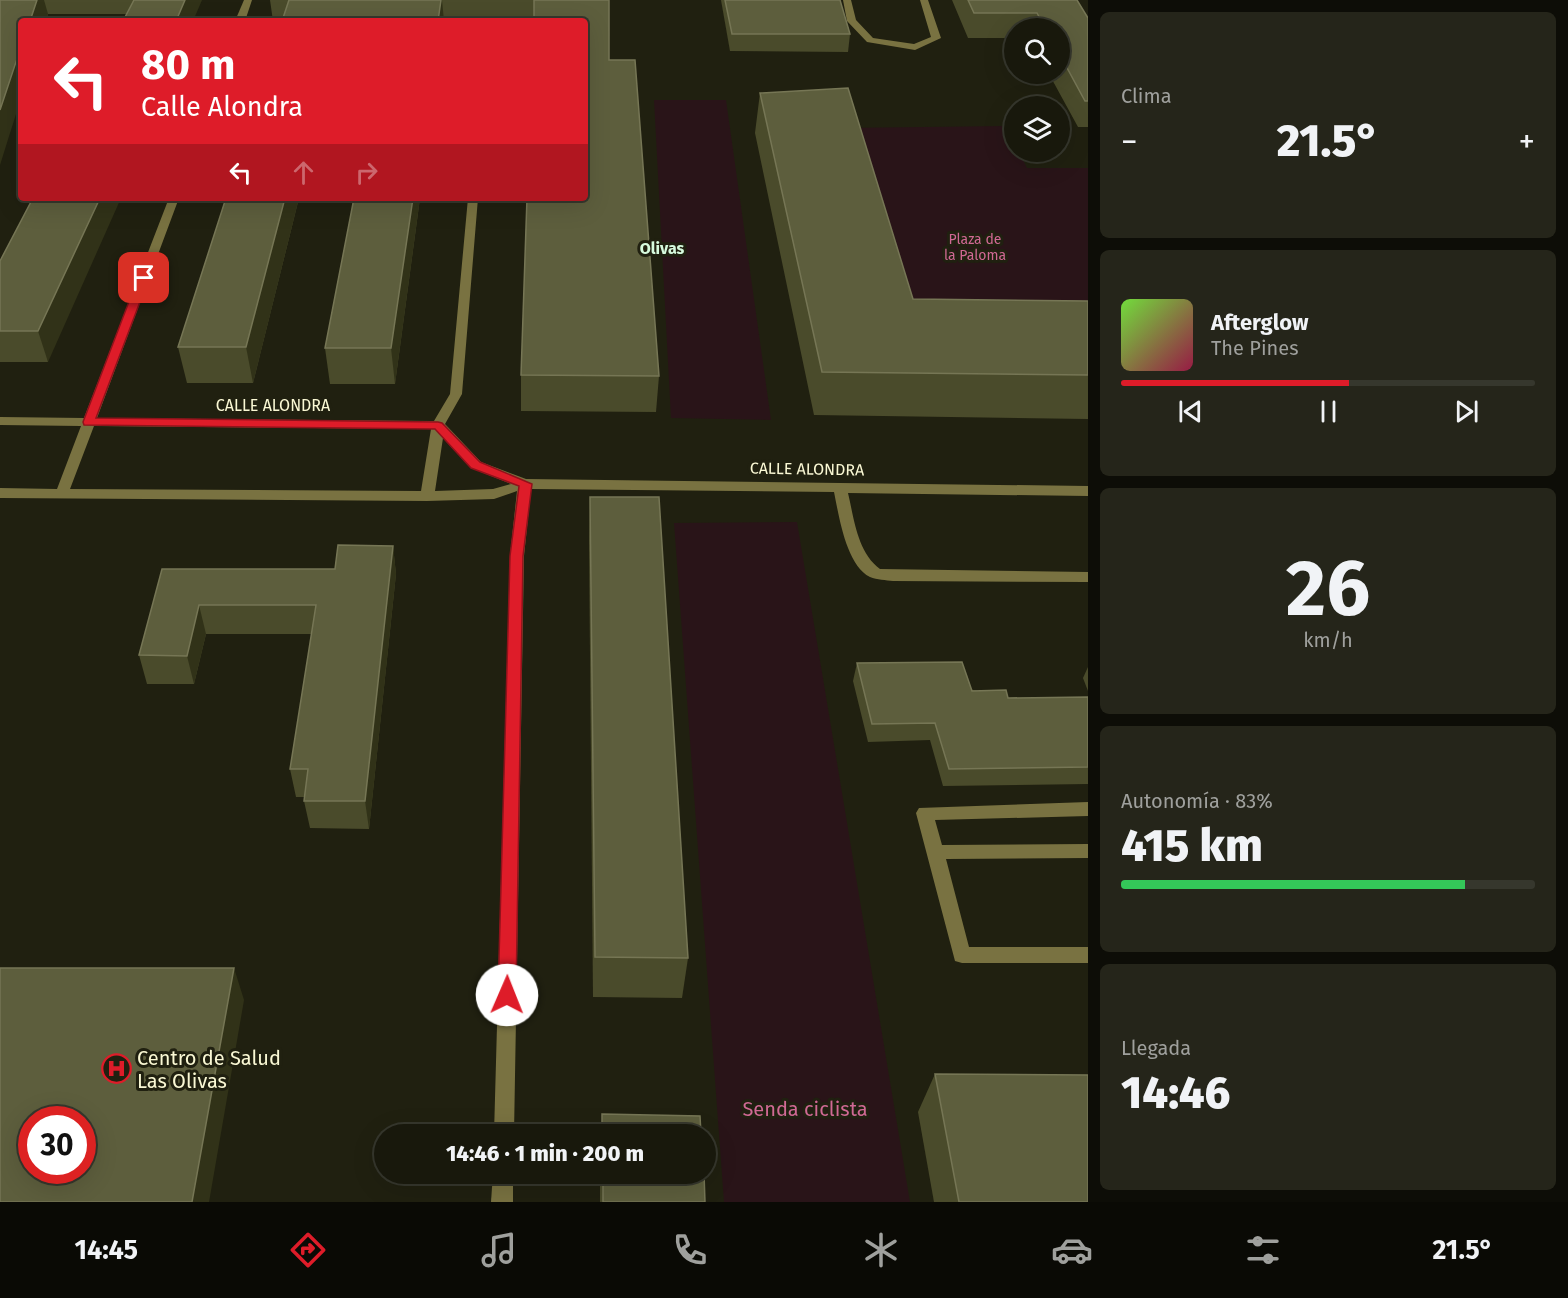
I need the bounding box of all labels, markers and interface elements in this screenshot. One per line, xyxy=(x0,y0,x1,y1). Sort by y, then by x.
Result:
map controls xyxy=(1004,18,1070,162)
button: search xyxy=(1004,18,1070,84)
text: 80 m xyxy=(141,40,235,90)
icon: left xyxy=(42,42,120,120)
text: Clima xyxy=(1121,84,1172,108)
text: Calle Alondra xyxy=(141,91,303,123)
button: layers xyxy=(1004,96,1070,162)
text: 21.5° xyxy=(1277,114,1379,168)
text: − xyxy=(1121,122,1138,162)
text: + xyxy=(1519,122,1535,162)
icon: left xyxy=(224,156,257,189)
icon: ahead xyxy=(287,156,320,189)
icon: right xyxy=(350,156,383,189)
park label: Plaza de la Paloma xyxy=(944,231,1006,264)
district label: Olivas xyxy=(640,239,685,258)
pin xyxy=(118,252,169,303)
icon: arrive xyxy=(127,261,160,294)
text: Afterglow xyxy=(1211,309,1308,336)
text: The Pines xyxy=(1211,336,1298,360)
icon: previous xyxy=(1174,395,1207,428)
icon: pause xyxy=(1312,395,1345,428)
icon: next xyxy=(1450,395,1483,428)
street label: CALLE ALONDRA xyxy=(216,396,331,415)
street label: CALLE ALONDRA xyxy=(750,459,865,480)
text: 26 xyxy=(1286,542,1370,636)
text: km/h xyxy=(1303,628,1353,652)
text: Autonomía · 83% xyxy=(1121,789,1273,813)
text: 415 km xyxy=(1121,819,1263,873)
position arrow xyxy=(475,963,539,1027)
text: Llegada xyxy=(1121,1036,1191,1060)
place label: Centro de Salud Las Olivas xyxy=(137,1046,281,1093)
hospital icon: Centro de Salud Las Olivas xyxy=(100,1053,132,1085)
text: 14:46 xyxy=(1121,1066,1230,1120)
park label: Senda ciclista xyxy=(742,1097,868,1121)
speed limit sign: 30 xyxy=(18,1106,96,1184)
text: 14:46 · 1 min · 200 m xyxy=(446,1140,644,1167)
icon: directions xyxy=(287,1229,329,1271)
icon: music xyxy=(478,1229,520,1271)
icon: phone xyxy=(669,1229,711,1271)
icon: climate xyxy=(860,1229,902,1271)
icon: car xyxy=(1051,1229,1093,1271)
icon: filters xyxy=(1242,1229,1284,1271)
text: 14:45 xyxy=(74,1234,138,1266)
text: 21.5° xyxy=(1433,1234,1493,1266)

